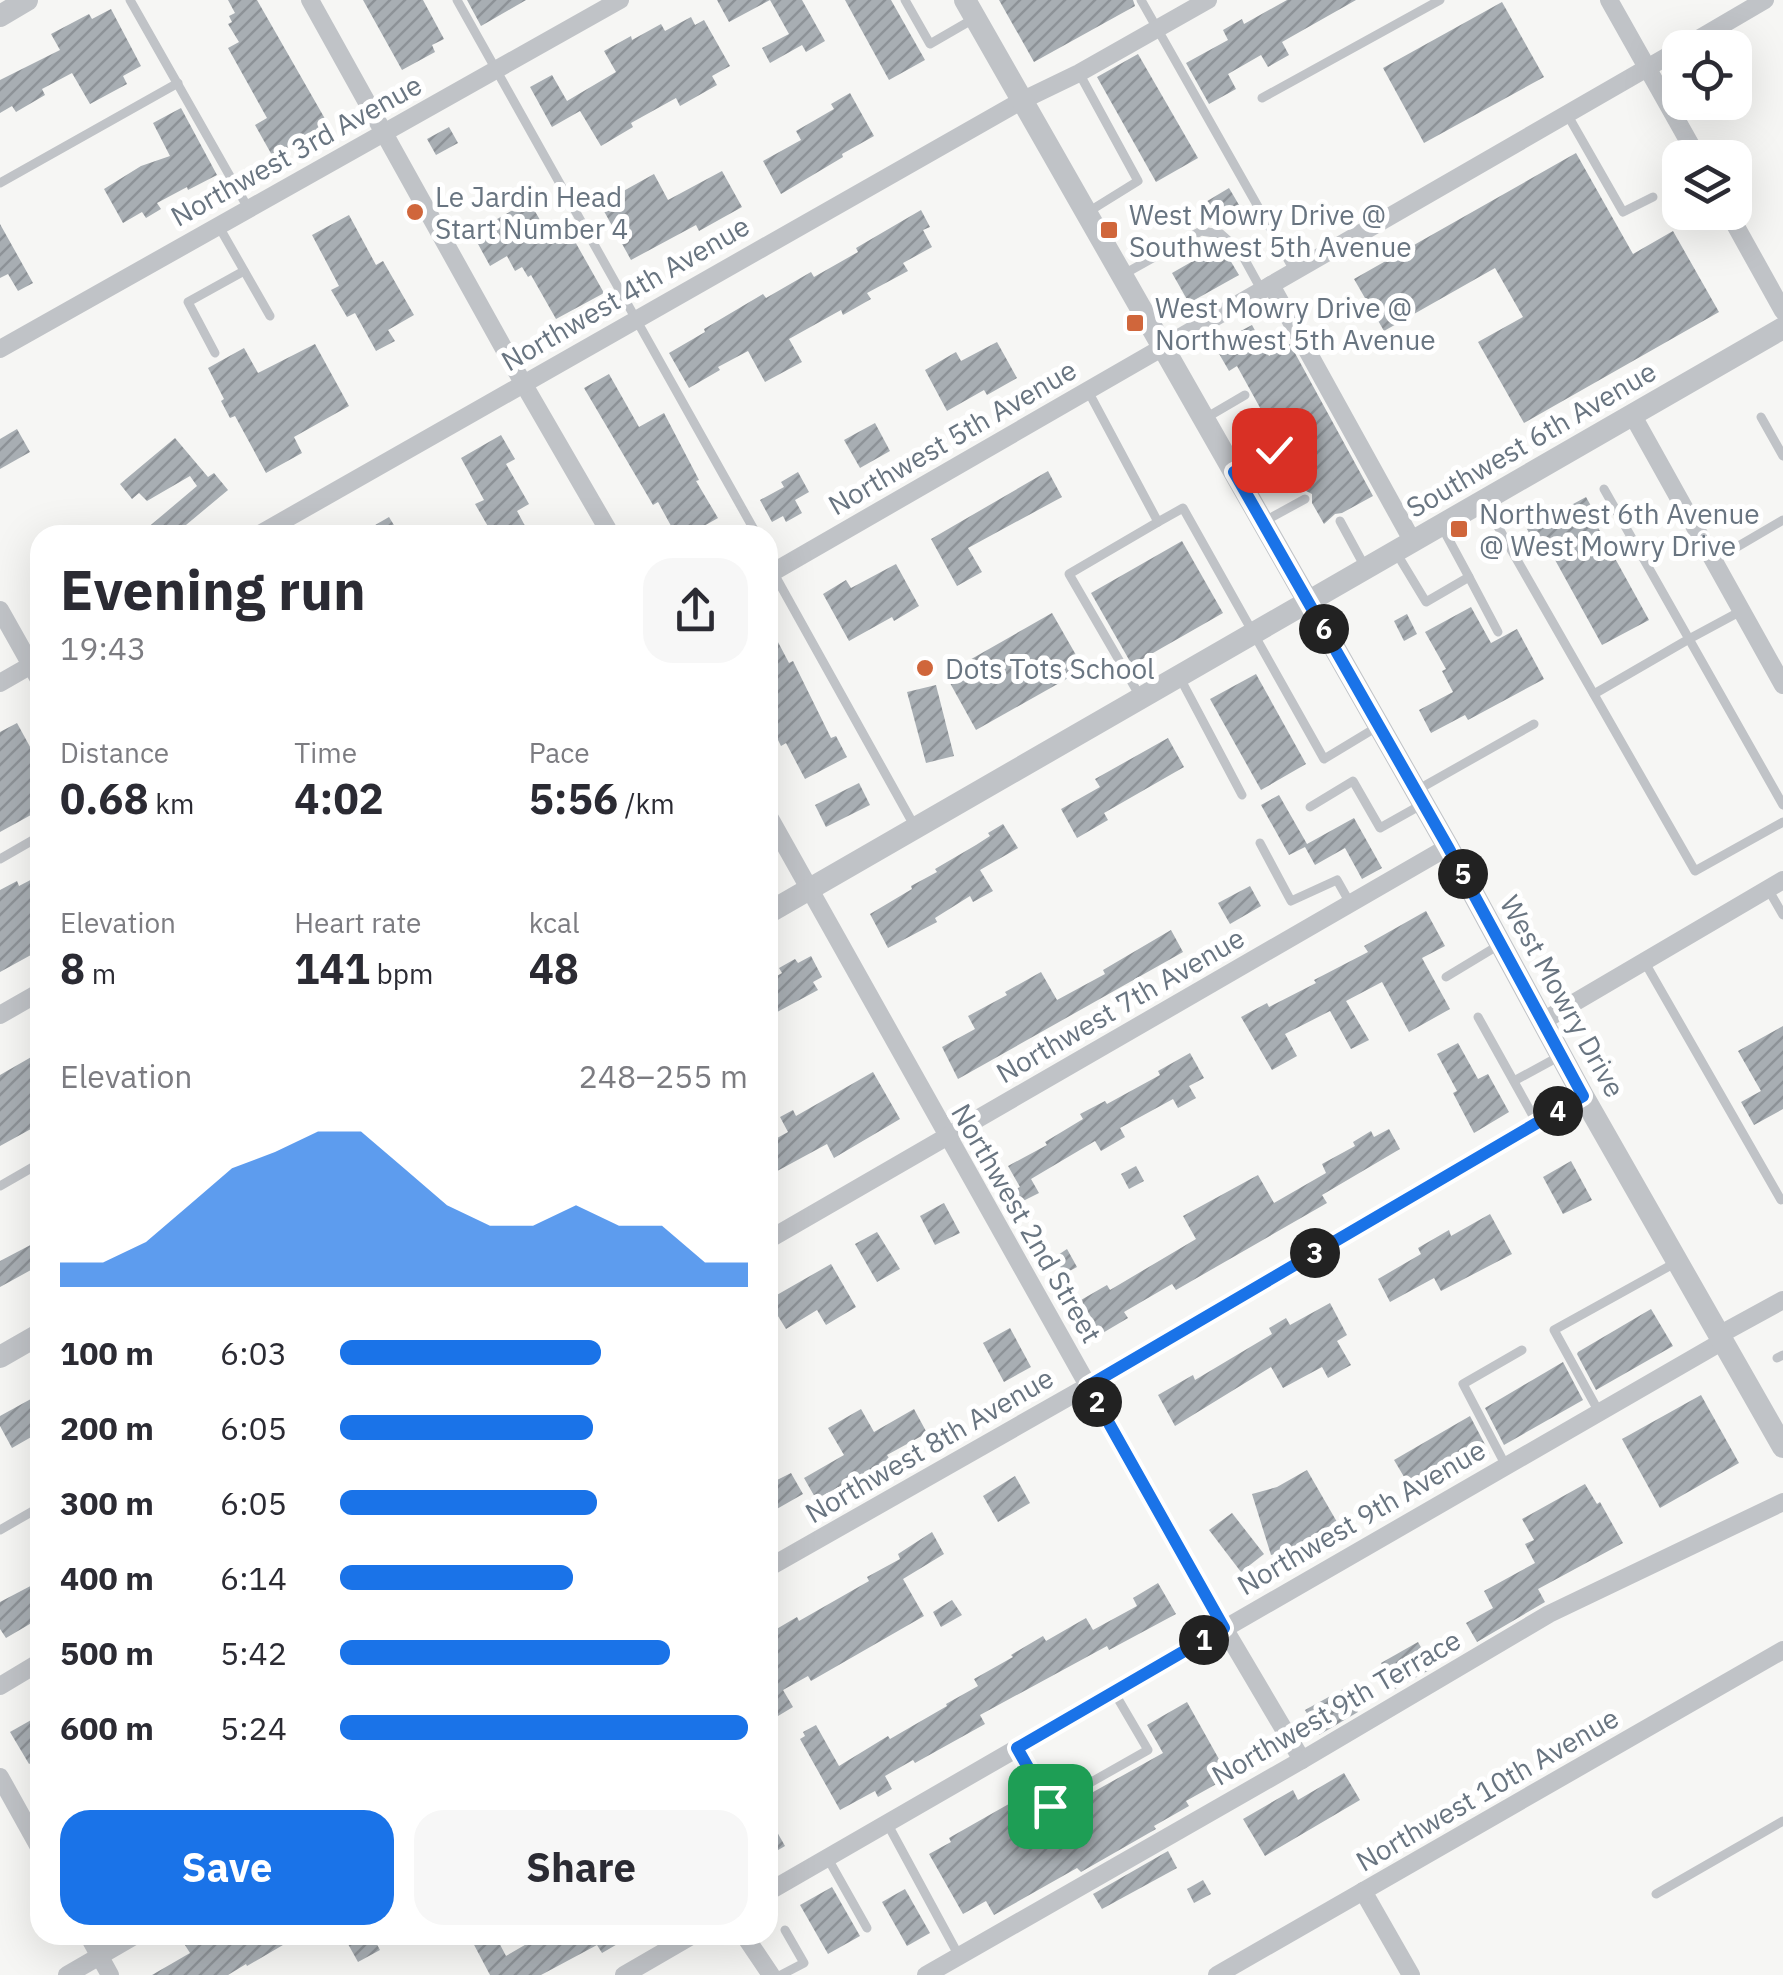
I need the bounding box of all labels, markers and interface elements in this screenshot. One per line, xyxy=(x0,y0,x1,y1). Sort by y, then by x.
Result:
map controls xyxy=(1662,30,1752,230)
button: locate xyxy=(1662,30,1752,120)
street label: Northwest 3rd Avenue xyxy=(164,66,428,234)
button: layers xyxy=(1662,140,1752,230)
place label: Le Jardin Head Start Number 4 xyxy=(435,178,628,247)
place label: West Mowry Drive @ Southwest 5th Avenue xyxy=(1129,196,1412,265)
marker: Le Jardin Head Start Number 4 xyxy=(404,201,426,223)
street label: Northwest 4th Avenue xyxy=(494,207,756,379)
marker: West Mowry Drive @ Southwest 5th Avenue xyxy=(1098,219,1120,241)
place label: West Mowry Drive @ Northwest 5th Avenue xyxy=(1155,289,1436,358)
marker: West Mowry Drive @ Northwest 5th Avenue xyxy=(1124,312,1146,334)
street label: Northwest 5th Avenue xyxy=(821,351,1083,523)
street label: Southwest 6th Avenue xyxy=(1399,352,1663,526)
pin xyxy=(1232,408,1317,493)
icon: check xyxy=(1247,423,1302,478)
place label: Northwest 6th Avenue @ West Mowry Drive xyxy=(1479,495,1760,564)
marker: Northwest 6th Avenue @ West Mowry Drive xyxy=(1448,518,1470,540)
text: Evening run xyxy=(60,554,366,625)
button: share xyxy=(643,558,748,663)
pin: 6 xyxy=(1299,604,1349,654)
text: 6 xyxy=(1316,610,1332,647)
text: 19:43 xyxy=(60,627,146,669)
place label: Dots Tots School xyxy=(945,650,1155,687)
marker: Dots Tots School xyxy=(914,657,936,679)
text: Distance xyxy=(60,734,169,771)
text: Time xyxy=(294,734,357,771)
text: Pace xyxy=(529,734,590,771)
text: 0.68 xyxy=(60,771,149,826)
text: 4:02 xyxy=(294,771,384,826)
text: 5:56 xyxy=(529,771,618,826)
text: km xyxy=(149,785,194,822)
text: /km xyxy=(618,785,675,822)
pin: 5 xyxy=(1438,849,1488,899)
text: 5 xyxy=(1455,855,1471,892)
street label: West Mowry Drive xyxy=(1492,888,1634,1104)
text: Elevation xyxy=(60,904,176,941)
text: Heart rate xyxy=(294,904,421,941)
text: kcal xyxy=(529,904,580,941)
street label: Northwest 7th Avenue xyxy=(989,919,1251,1091)
text: 8 xyxy=(60,941,85,996)
text: 141 xyxy=(294,941,370,996)
text: 48 xyxy=(529,941,579,996)
text: m xyxy=(85,955,116,992)
text: bpm xyxy=(370,955,433,992)
text: Elevation xyxy=(60,1055,193,1097)
text: 248–255 m xyxy=(578,1055,748,1097)
pin: 4 xyxy=(1533,1086,1583,1136)
text: 4 xyxy=(1550,1092,1566,1129)
street label: Northwest 2nd Street xyxy=(943,1097,1111,1349)
pin: 3 xyxy=(1290,1228,1340,1278)
text: 3 xyxy=(1307,1234,1323,1271)
text: 100 m xyxy=(60,1332,154,1374)
text: 6:03 xyxy=(220,1332,287,1374)
street label: Northwest 8th Avenue xyxy=(798,1359,1060,1531)
pin: 2 xyxy=(1072,1377,1122,1427)
text: 2 xyxy=(1089,1383,1105,1420)
text: 200 m xyxy=(60,1407,154,1449)
text: 6:05 xyxy=(220,1407,287,1449)
street label: Northwest 9th Avenue xyxy=(1230,1431,1492,1603)
text: 300 m xyxy=(60,1482,154,1524)
text: 6:05 xyxy=(220,1482,287,1524)
text: 400 m xyxy=(60,1557,154,1599)
text: 6:14 xyxy=(220,1557,287,1599)
pin: 1 xyxy=(1179,1615,1229,1665)
text: 1 xyxy=(1196,1621,1212,1658)
street label: Northwest 9th Terrace xyxy=(1205,1621,1467,1793)
text: 500 m xyxy=(60,1632,154,1674)
text: 5:42 xyxy=(220,1632,287,1674)
street label: Northwest 10th Avenue xyxy=(1349,1699,1625,1879)
text: 600 m xyxy=(60,1707,154,1749)
text: 5:24 xyxy=(220,1707,287,1749)
pin xyxy=(1008,1764,1093,1849)
icon: arrive xyxy=(1023,1779,1078,1834)
button: Save xyxy=(60,1810,394,1925)
button: Share xyxy=(414,1810,748,1925)

